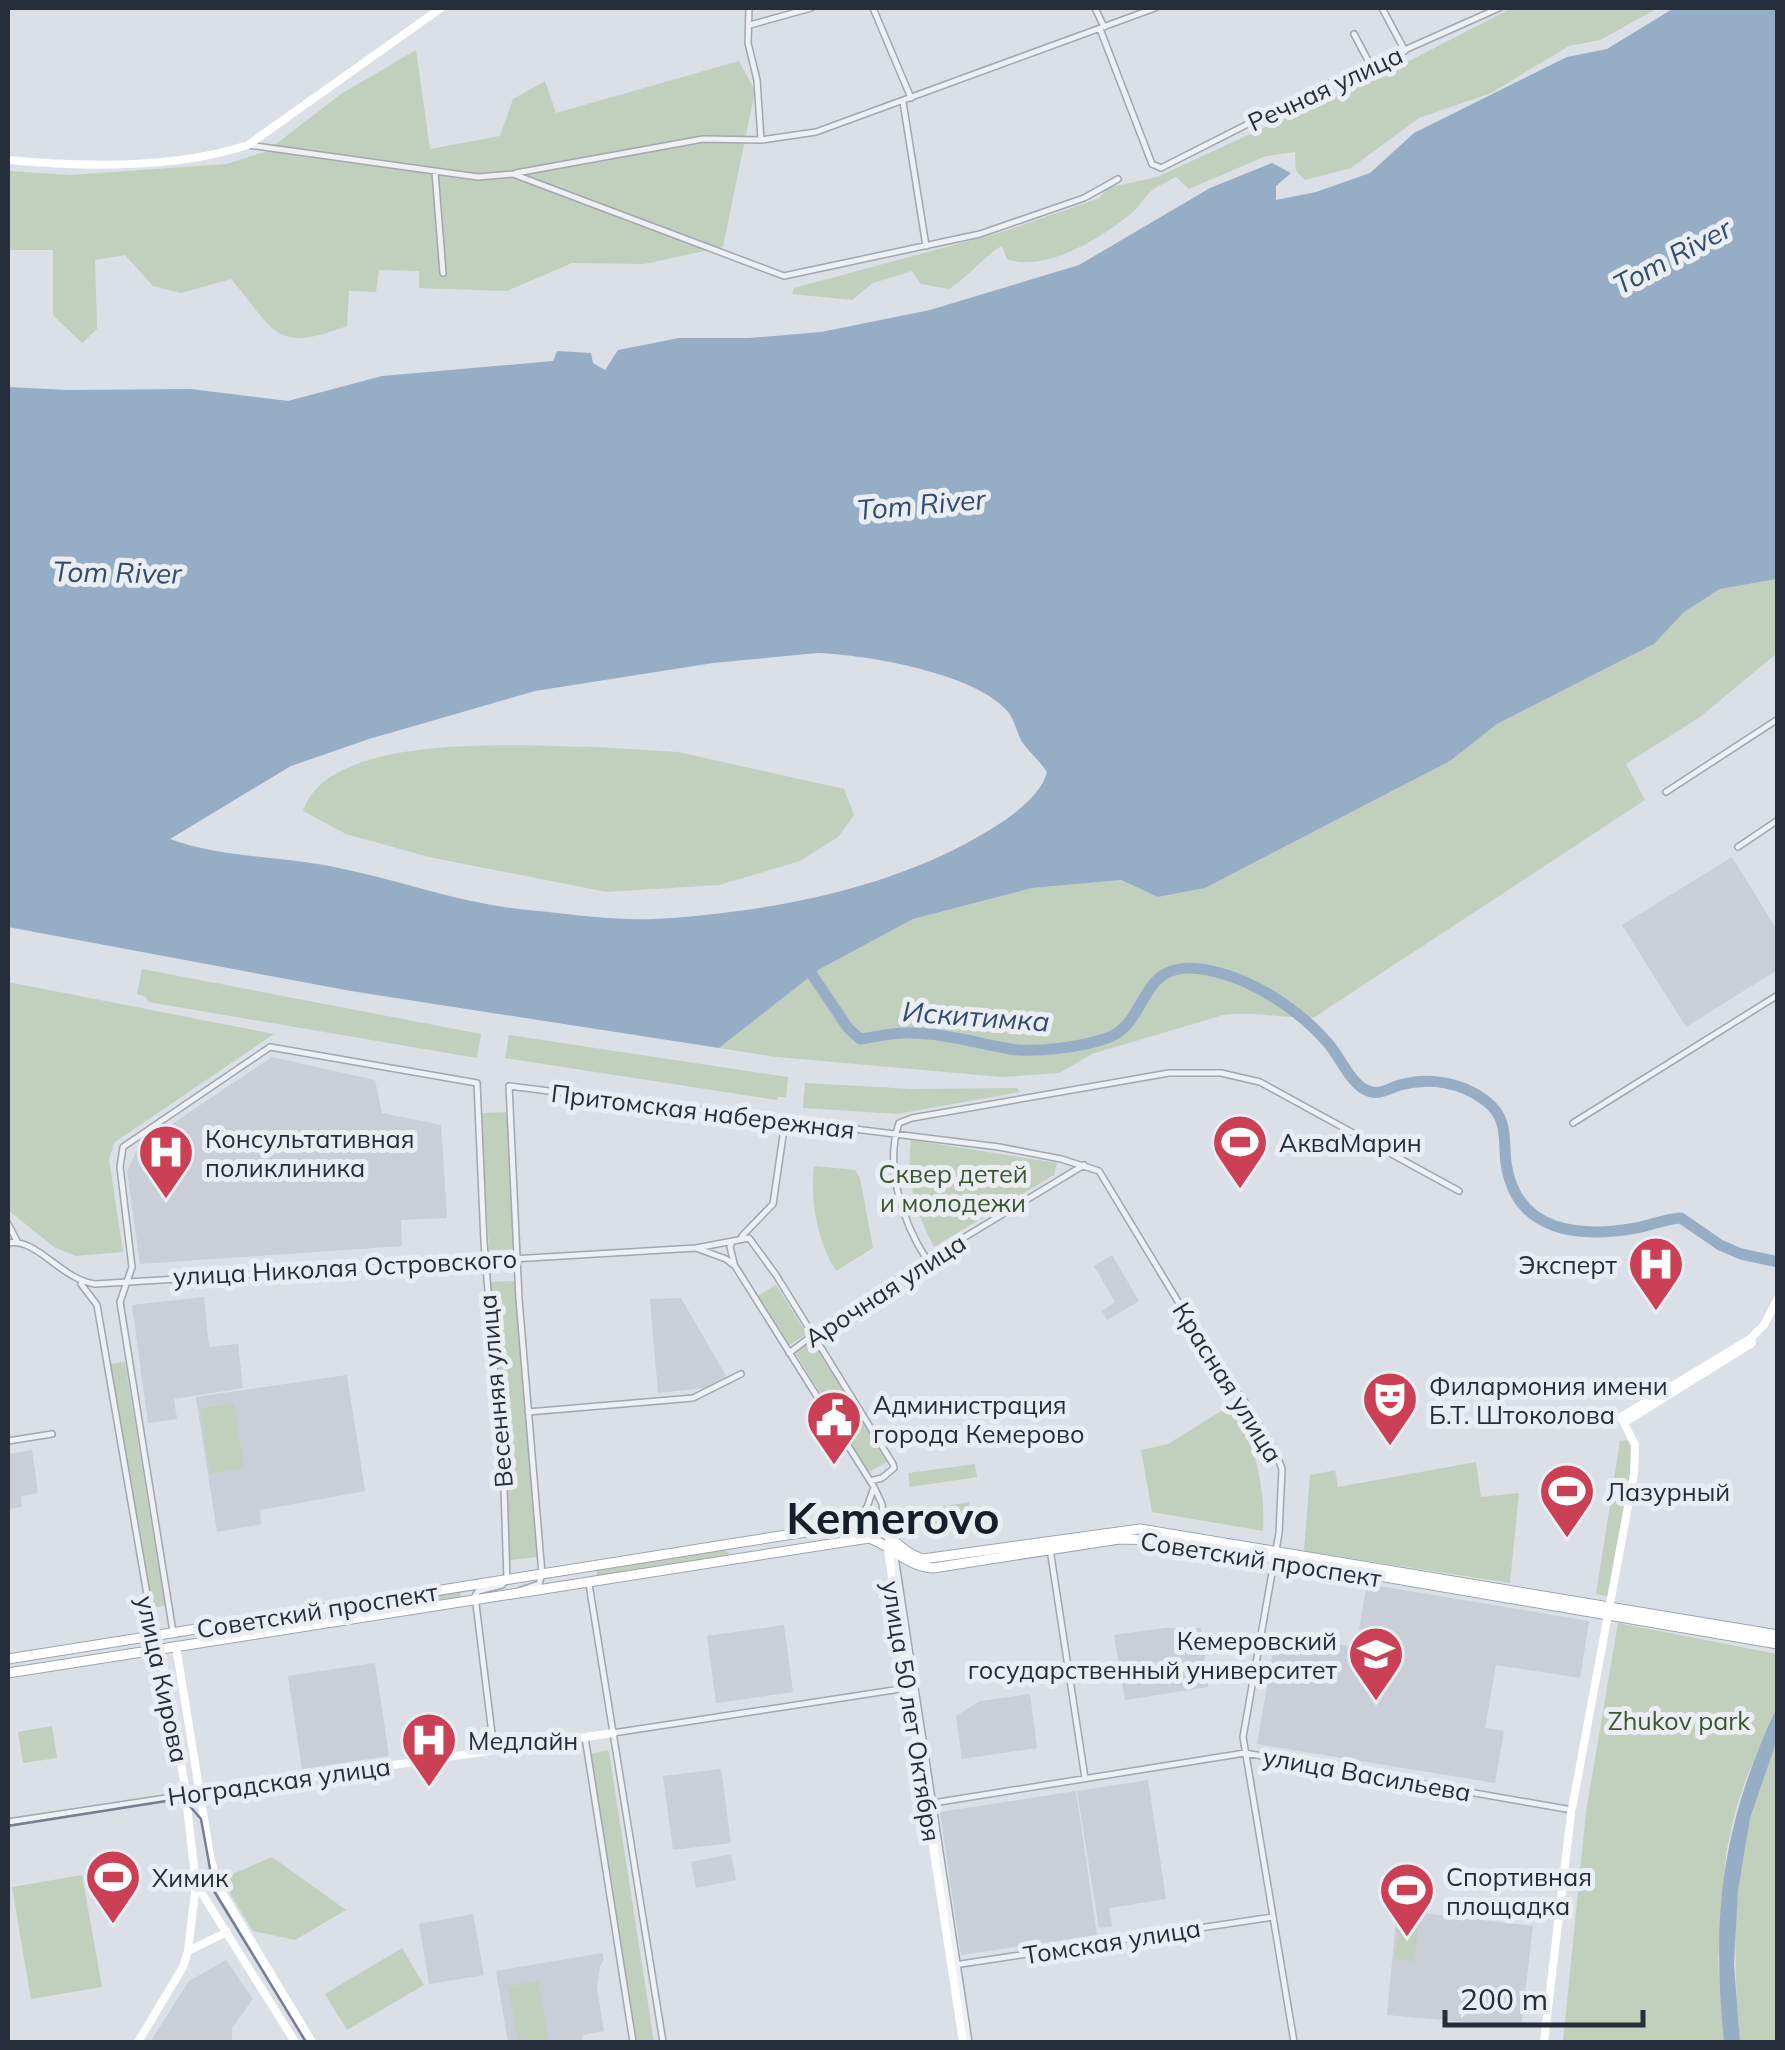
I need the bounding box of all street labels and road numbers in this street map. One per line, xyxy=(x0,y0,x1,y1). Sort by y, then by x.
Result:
street label: Речная улица xyxy=(1243,39,1407,137)
street label: Притомская набережная xyxy=(550,1077,856,1145)
street label: Арочная улица xyxy=(799,1226,971,1354)
street label: улица Николая Островского xyxy=(172,1243,518,1291)
street label: Весенняя улица xyxy=(471,1293,519,1489)
street label: Красная улица xyxy=(1166,1296,1290,1468)
street label: Советский проспект xyxy=(1138,1525,1384,1593)
street label: Советский проспект xyxy=(194,1576,440,1644)
street label: улица 50 лет Октября xyxy=(876,1578,948,1844)
street label: улица Кирова xyxy=(130,1593,196,1765)
street label: улица Васильева xyxy=(1261,1740,1473,1808)
street label: Ноградская улица xyxy=(165,1750,393,1812)
street label: Томская улица xyxy=(1021,1912,1203,1970)

